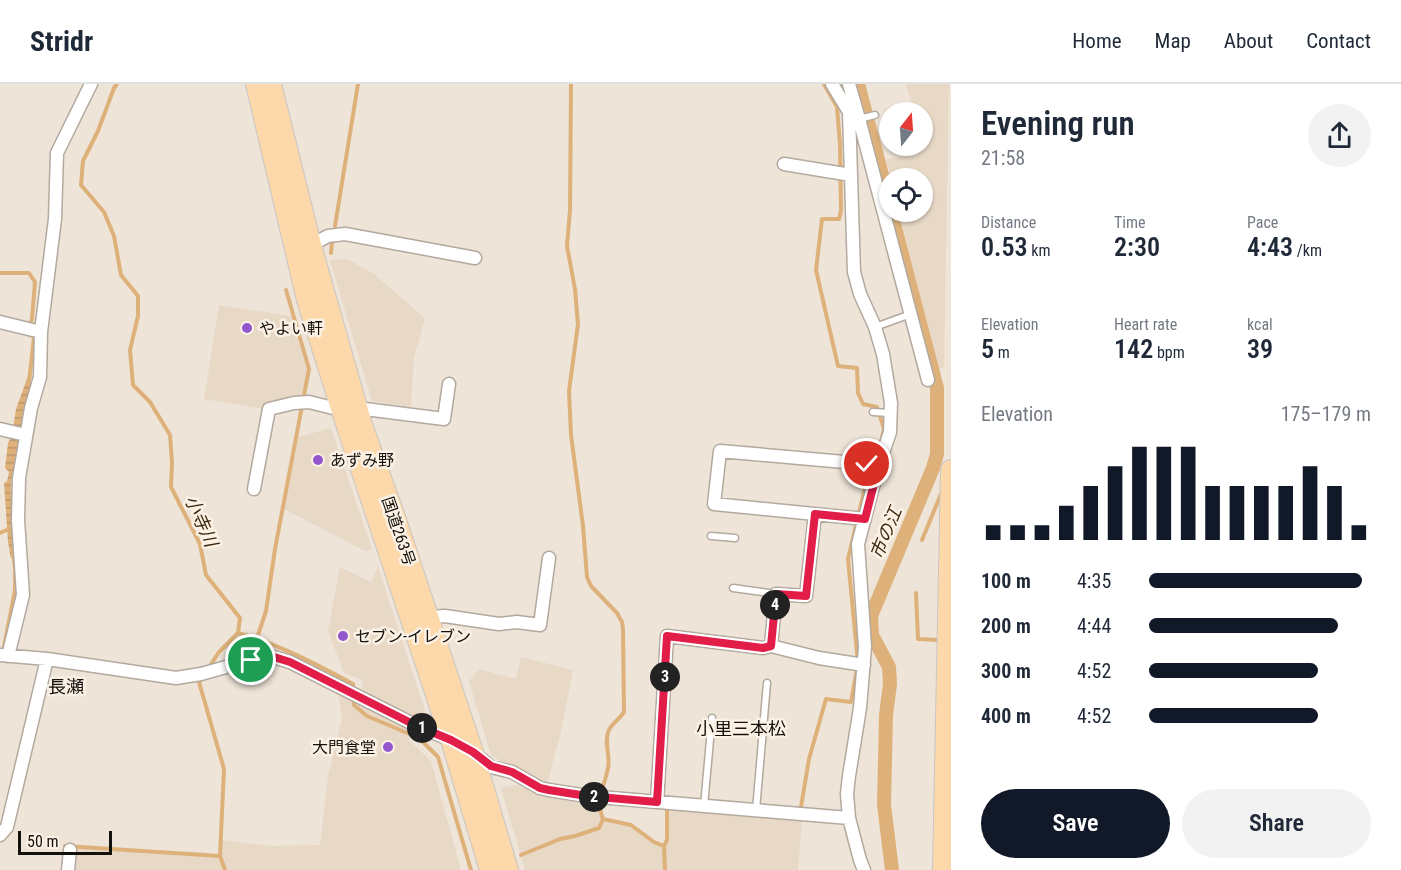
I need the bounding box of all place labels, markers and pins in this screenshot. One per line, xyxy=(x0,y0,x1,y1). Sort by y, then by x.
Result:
place label: やよい軒 xyxy=(259,319,323,338)
marker: やよい軒 xyxy=(240,321,254,335)
pin xyxy=(841,438,892,489)
place label: あずみ野 xyxy=(330,451,394,470)
marker: あずみ野 xyxy=(311,453,325,467)
pin: 4 xyxy=(760,590,790,620)
place label: セブン-イレブン xyxy=(355,627,471,646)
marker: セブン-イレブン xyxy=(336,629,350,643)
pin xyxy=(225,634,276,685)
pin: 3 xyxy=(650,662,680,692)
pin: 1 xyxy=(407,713,437,743)
place label: 大門食堂 xyxy=(312,738,376,757)
marker: 大門食堂 xyxy=(381,740,395,754)
pin: 2 xyxy=(579,782,609,812)

